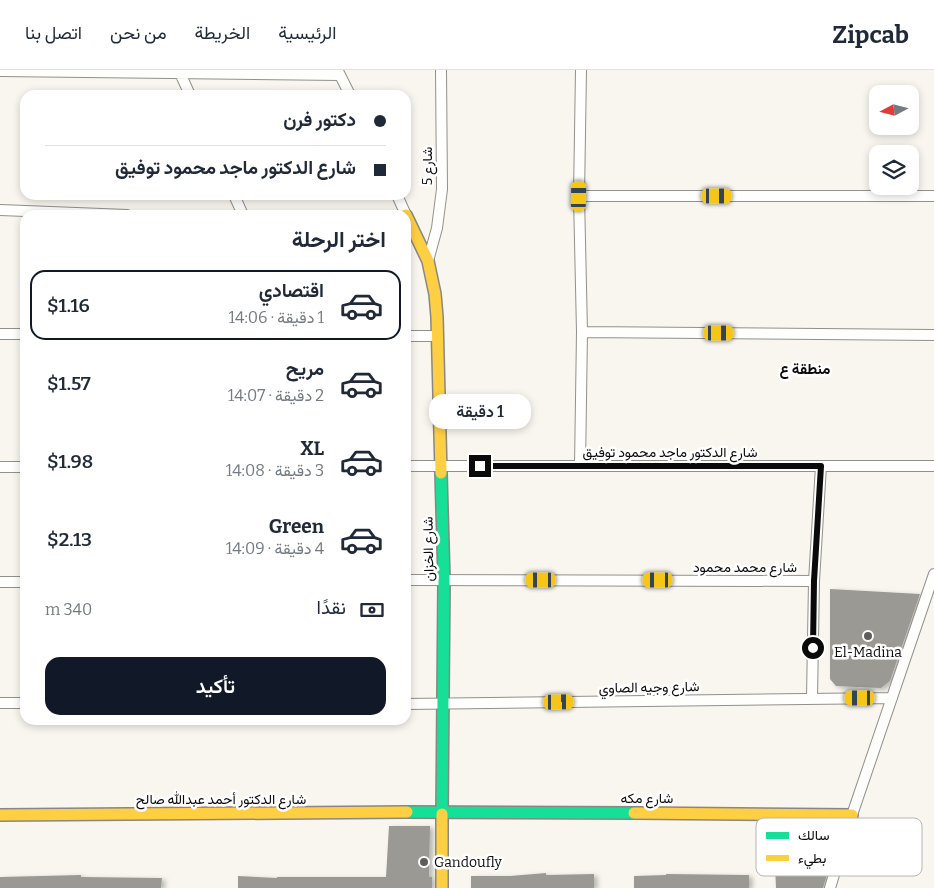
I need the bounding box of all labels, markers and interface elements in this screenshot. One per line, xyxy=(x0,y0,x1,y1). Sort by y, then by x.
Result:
text: Zipcab xyxy=(832,21,909,49)
text: اتصل بنا xyxy=(25,22,82,44)
text: من نحن xyxy=(110,22,167,44)
text: الخريطة xyxy=(195,22,250,44)
text: الرئيسية xyxy=(278,22,336,44)
north arrow xyxy=(869,85,919,135)
map controls xyxy=(869,85,919,195)
text: دكتور فرن xyxy=(283,108,356,131)
button: layers xyxy=(869,145,919,195)
street label: شارع 5 xyxy=(419,147,438,185)
text: شارع الدكتور ماجد محمود توفيق xyxy=(115,156,356,179)
car xyxy=(571,181,586,211)
car xyxy=(702,189,732,204)
text: اختر الرحلة xyxy=(292,226,386,253)
text: اقتصادي xyxy=(259,279,324,302)
icon: car xyxy=(339,283,384,328)
text: $1.16 xyxy=(47,294,90,317)
text: 1 دقيقة · 14:06 xyxy=(229,308,324,327)
car xyxy=(704,326,734,341)
text: مريح xyxy=(286,357,324,380)
district label: منطقة ع xyxy=(779,360,831,379)
icon: car xyxy=(339,361,384,406)
text: $1.57 xyxy=(47,372,91,395)
text: 2 دقيقة · 14:07 xyxy=(228,386,324,405)
callout: 1 دقيقة xyxy=(429,394,531,428)
text: 1 دقيقة xyxy=(456,402,504,421)
text: XL xyxy=(300,437,324,460)
icon: car xyxy=(339,439,384,484)
street label: شارع الدكتور ماجد محمود توفيق xyxy=(583,444,757,463)
text: $1.98 xyxy=(47,450,93,473)
route end xyxy=(469,455,491,477)
text: 3 دقيقة · 14:08 xyxy=(226,461,324,480)
text: Green xyxy=(269,515,324,538)
street label: شارع الخزان xyxy=(419,516,440,582)
icon: car xyxy=(339,517,384,562)
text: $2.13 xyxy=(47,528,92,551)
text: 4 دقيقة · 14:09 xyxy=(226,539,324,558)
street label: شارع محمد محمود xyxy=(693,559,797,578)
car xyxy=(526,573,556,588)
car xyxy=(643,573,673,588)
text: نقدًا xyxy=(317,596,346,619)
icon: cash xyxy=(358,596,386,624)
text: 340 m xyxy=(45,600,92,619)
marker: El-Madina xyxy=(862,630,874,642)
route start xyxy=(802,637,824,659)
place label: El-Madina xyxy=(834,644,902,661)
button: تأكيد xyxy=(45,657,386,715)
street label: شارع وجيه الصاوي xyxy=(598,678,700,700)
car xyxy=(845,691,875,706)
car xyxy=(543,694,574,710)
street label: شارع مكه xyxy=(621,790,673,809)
street label: شارع الدكتور أحمد عبدالله صالح xyxy=(136,791,306,810)
legend xyxy=(756,818,922,876)
text: سالك xyxy=(798,827,829,844)
text: بطيء xyxy=(798,850,826,870)
place label: Gandoufly xyxy=(434,854,502,871)
marker: Gandoufly xyxy=(418,856,430,868)

